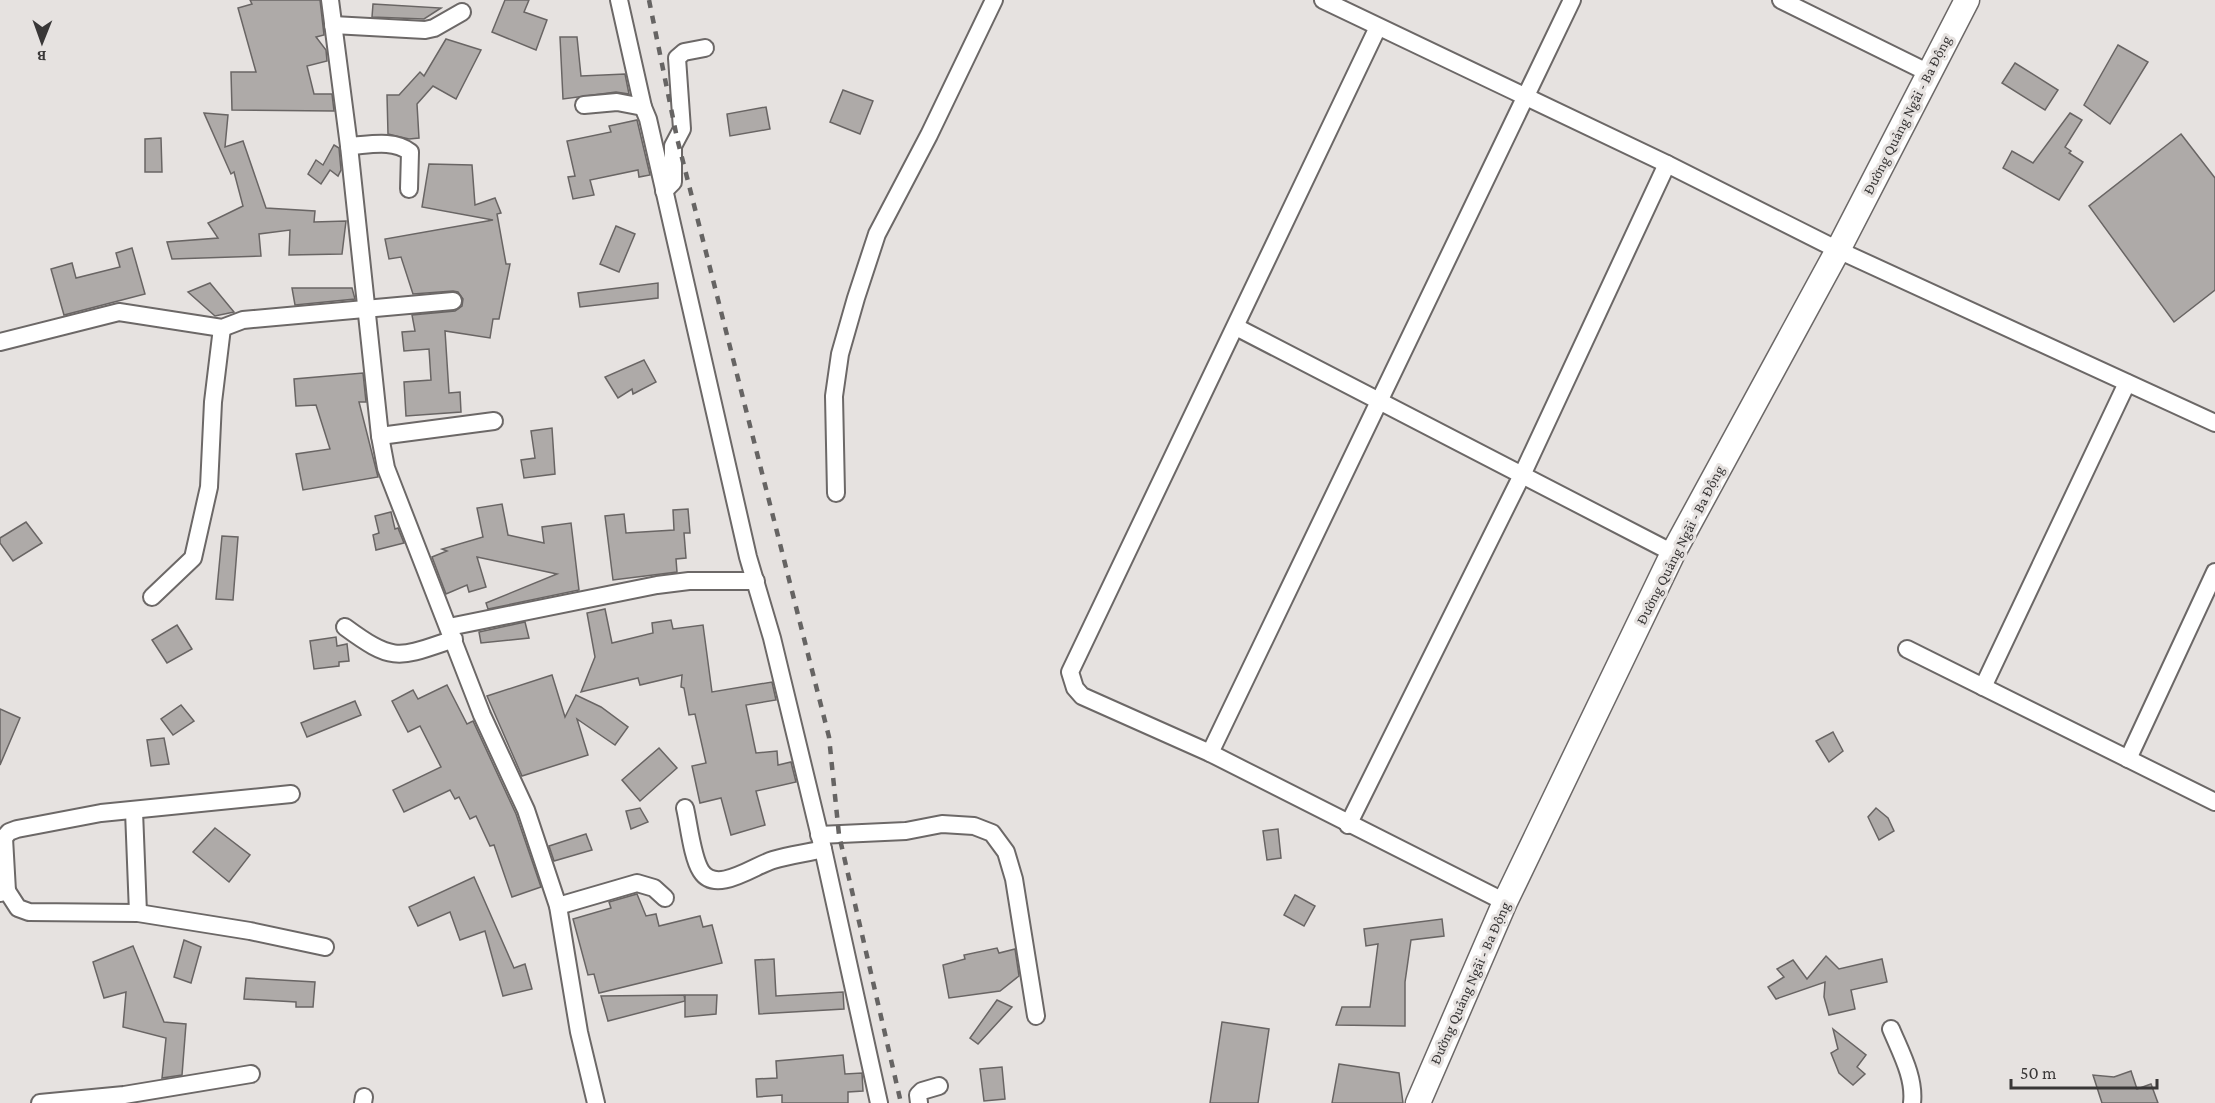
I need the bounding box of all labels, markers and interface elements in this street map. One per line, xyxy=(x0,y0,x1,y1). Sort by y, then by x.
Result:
north arrow xyxy=(12,12,72,72)
street label: Đường Quảng Ngãi - Ba Động xyxy=(1860,33,1955,198)
text: B xyxy=(37,48,47,65)
street label: Đường Quảng Ngãi - Ba Động xyxy=(1633,463,1728,628)
street label: Đường Quảng Ngãi - Ba Động xyxy=(1427,899,1514,1067)
scale bar xyxy=(2011,1052,2156,1090)
text: 50 m xyxy=(2020,1063,2057,1083)

